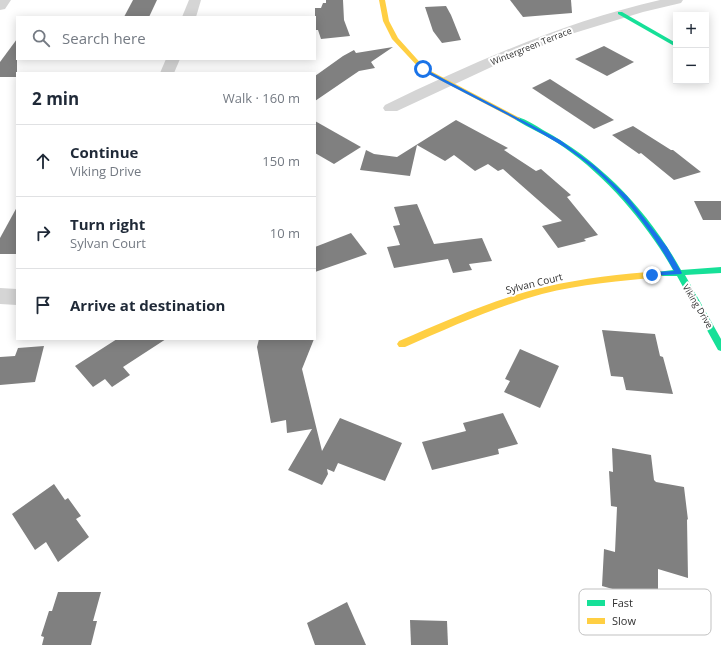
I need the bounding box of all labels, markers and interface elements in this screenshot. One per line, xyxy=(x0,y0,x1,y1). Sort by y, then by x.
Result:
map controls xyxy=(673,12,709,84)
button: + xyxy=(673,12,709,48)
search box xyxy=(16,16,316,60)
street label: Wintergreen Terrace xyxy=(489,24,573,68)
icon: search xyxy=(30,27,52,49)
text: Search here xyxy=(62,28,146,48)
button: − xyxy=(673,48,709,84)
route start xyxy=(414,60,432,78)
text: 2 min xyxy=(32,87,79,110)
text: Walk · 160 m xyxy=(223,89,300,107)
text: Continue xyxy=(70,142,138,162)
icon: ahead xyxy=(32,150,54,172)
text: 150 m xyxy=(262,152,300,170)
text: Viking Drive xyxy=(70,162,141,180)
text: Turn right xyxy=(70,214,145,234)
icon: right xyxy=(32,222,54,244)
text: 10 m xyxy=(270,224,300,242)
text: Sylvan Court xyxy=(70,234,146,252)
route end xyxy=(643,266,661,284)
street label: Sylvan Court xyxy=(504,269,564,297)
street label: Viking Drive xyxy=(680,281,716,331)
icon: arrive xyxy=(32,294,54,316)
text: Arrive at destination xyxy=(70,295,225,315)
legend xyxy=(579,589,711,635)
text: Fast xyxy=(612,595,633,610)
text: Slow xyxy=(612,613,636,628)

